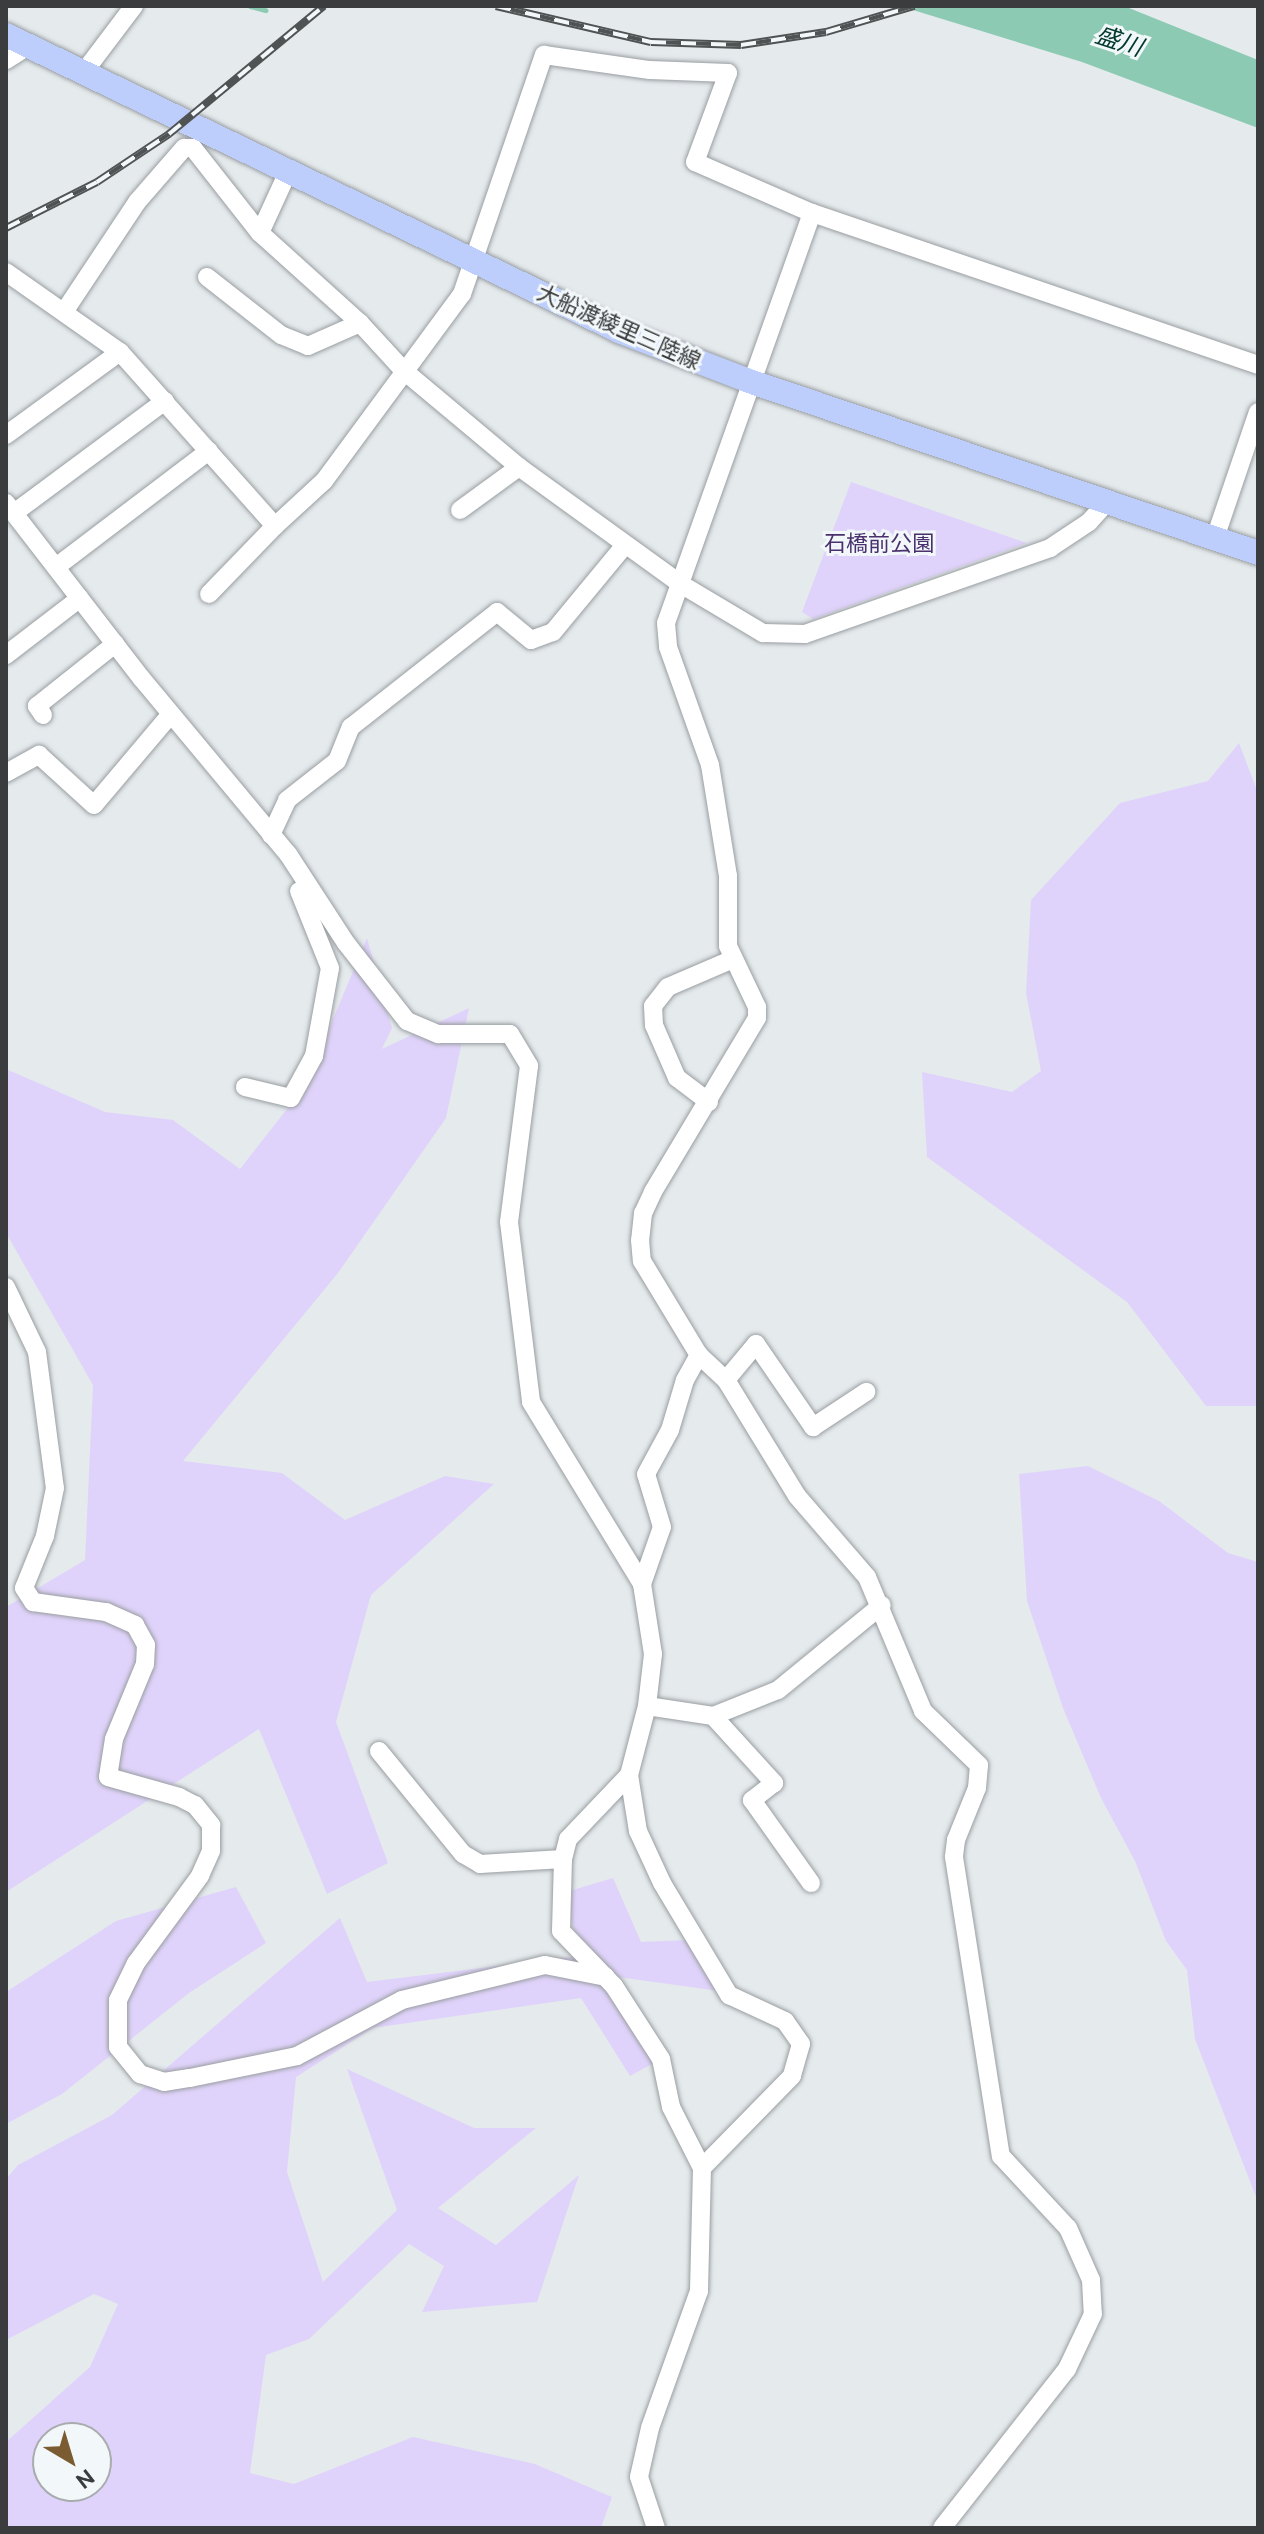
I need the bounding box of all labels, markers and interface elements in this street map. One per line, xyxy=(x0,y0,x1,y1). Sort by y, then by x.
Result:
water label: 盛川 xyxy=(1092,20,1146,62)
street label: 大船渡綾里三陸線 xyxy=(533,278,705,374)
park label: 石橋前公園 xyxy=(824,530,934,556)
north arrow xyxy=(32,2422,112,2502)
text: N xyxy=(72,2465,100,2495)

